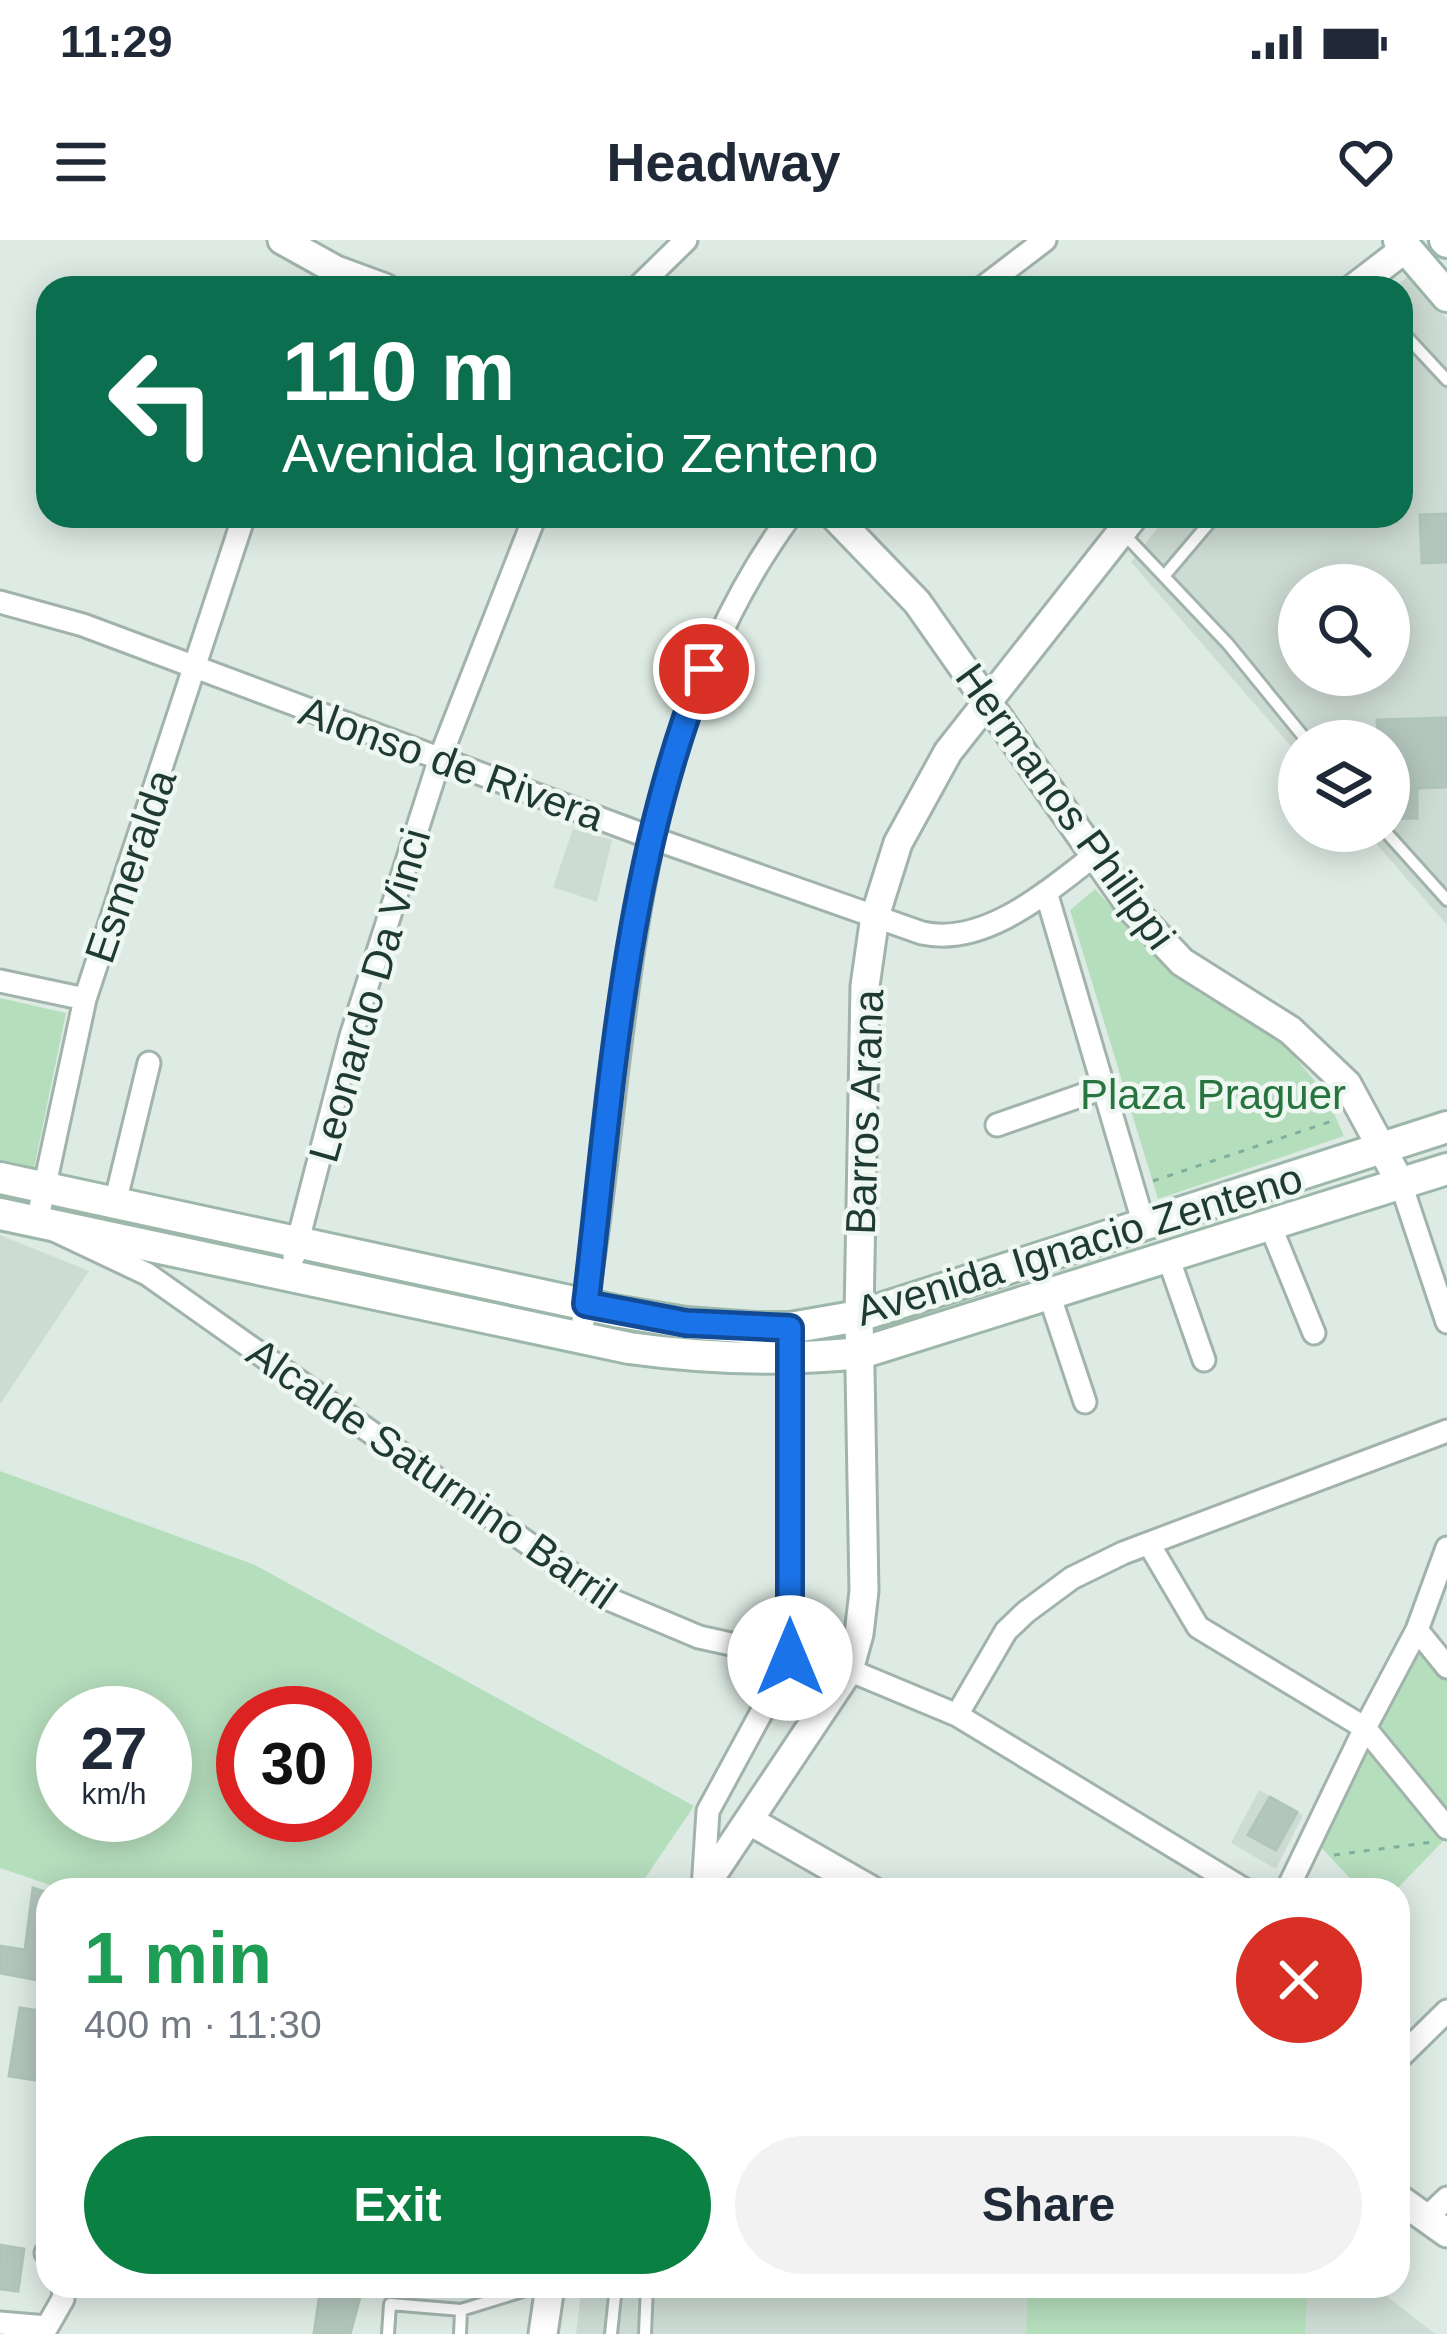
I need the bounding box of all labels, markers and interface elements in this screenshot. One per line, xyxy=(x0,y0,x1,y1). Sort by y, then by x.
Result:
text: 11:29 xyxy=(60,16,173,67)
icon: menu xyxy=(48,129,114,195)
icon: heart xyxy=(1333,129,1399,195)
text: Headway xyxy=(606,132,841,192)
icon: left xyxy=(84,324,240,480)
text: 110 m xyxy=(282,324,516,418)
text: Avenida Ignacio Zenteno xyxy=(282,423,878,483)
map controls xyxy=(1278,564,1410,852)
button: search xyxy=(1278,564,1410,696)
pin xyxy=(653,618,755,720)
icon: arrive xyxy=(671,636,737,702)
street label: Hermanos Philippi xyxy=(946,655,1185,958)
street label: Alonso de Rivera xyxy=(294,687,611,840)
button: layers xyxy=(1278,720,1410,852)
street label: Esmeralda xyxy=(76,763,186,969)
street label: Leonardo Da Vinci xyxy=(299,823,440,1167)
street label: Barros Arana xyxy=(837,988,892,1235)
park label: Plaza Praguer xyxy=(1080,1071,1346,1118)
street label: Avenida Ignacio Zenteno xyxy=(850,1154,1308,1335)
street label: Alcalde Saturnino Barril xyxy=(238,1328,625,1619)
position arrow xyxy=(727,1595,853,1721)
speed limit sign: 30 xyxy=(216,1686,372,1842)
text: 27 xyxy=(81,1715,147,1782)
text: km/h xyxy=(81,1777,147,1810)
button: close xyxy=(1236,1917,1362,2043)
text: 1 min xyxy=(84,1918,272,1998)
text: 400 m · 11:30 xyxy=(84,2003,322,2046)
button: Exit xyxy=(84,2136,711,2274)
button: Share xyxy=(735,2136,1362,2274)

